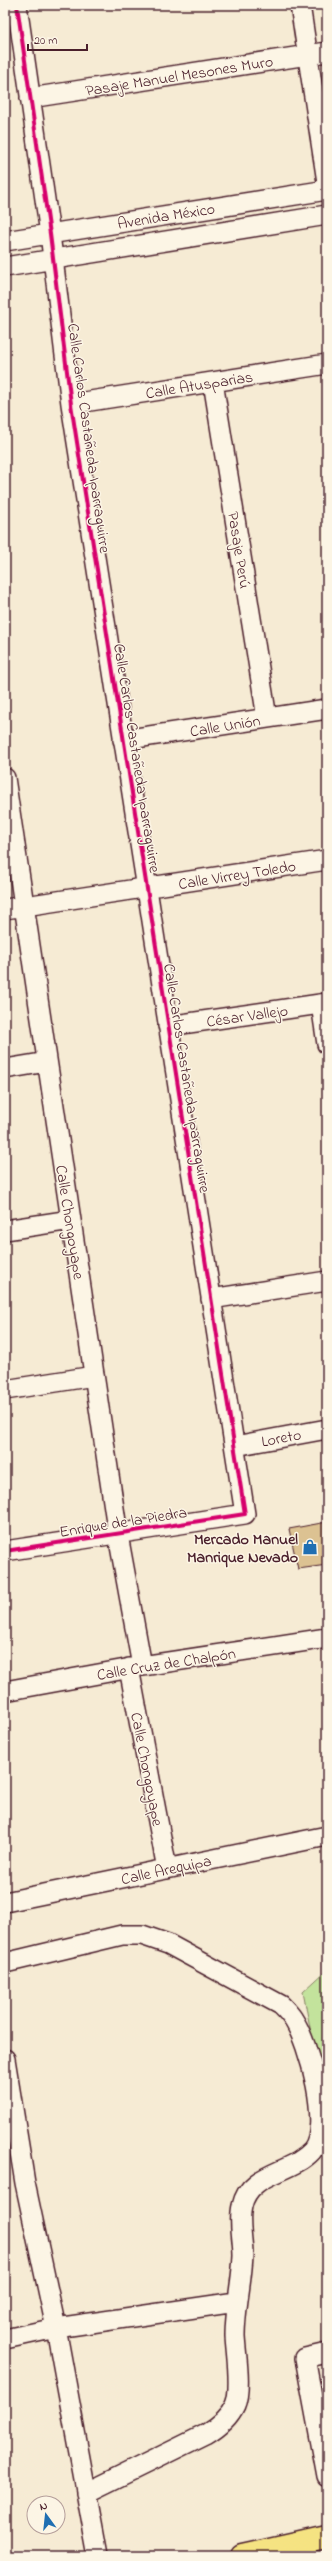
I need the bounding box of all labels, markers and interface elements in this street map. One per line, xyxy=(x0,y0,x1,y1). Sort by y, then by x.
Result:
scale bar xyxy=(28,26,87,52)
text: 20 m xyxy=(34,32,57,50)
street label: Pasaje Manuel Mesones Muro xyxy=(84,50,275,104)
street label: Avenida México xyxy=(116,197,217,237)
street label: Calle Carlos Castañeda Iparraguirre xyxy=(60,322,116,555)
street label: Calle Atusparias xyxy=(144,366,255,406)
street label: Pasaje Perú xyxy=(220,510,256,591)
street label: Calle Carlos Castañeda Iparraguirre xyxy=(106,642,166,875)
street label: Calle Unión xyxy=(188,710,262,744)
street label: Calle Virrey Toledo xyxy=(177,855,298,897)
street label: Calle Carlos Castañeda Iparraguirre xyxy=(156,962,216,1195)
street label: César Vallejo xyxy=(205,999,290,1035)
street label: Calle Chongoyape xyxy=(48,1163,90,1282)
street label: Loreto xyxy=(259,1423,303,1455)
street label: Enrique de la Piedra xyxy=(58,1501,189,1545)
place label: Mercado Manuel Manrique Nevado xyxy=(187,1528,298,1570)
shop icon: Mercado Manuel Manrique Nevado xyxy=(301,1538,319,1556)
street label: Calle Cruz de Chalpón xyxy=(95,1642,238,1688)
street label: Calle Chongoyape xyxy=(123,1710,169,1829)
street label: Calle Arequipa xyxy=(119,1850,214,1892)
north arrow xyxy=(26,2495,66,2535)
text: N xyxy=(38,2498,49,2515)

